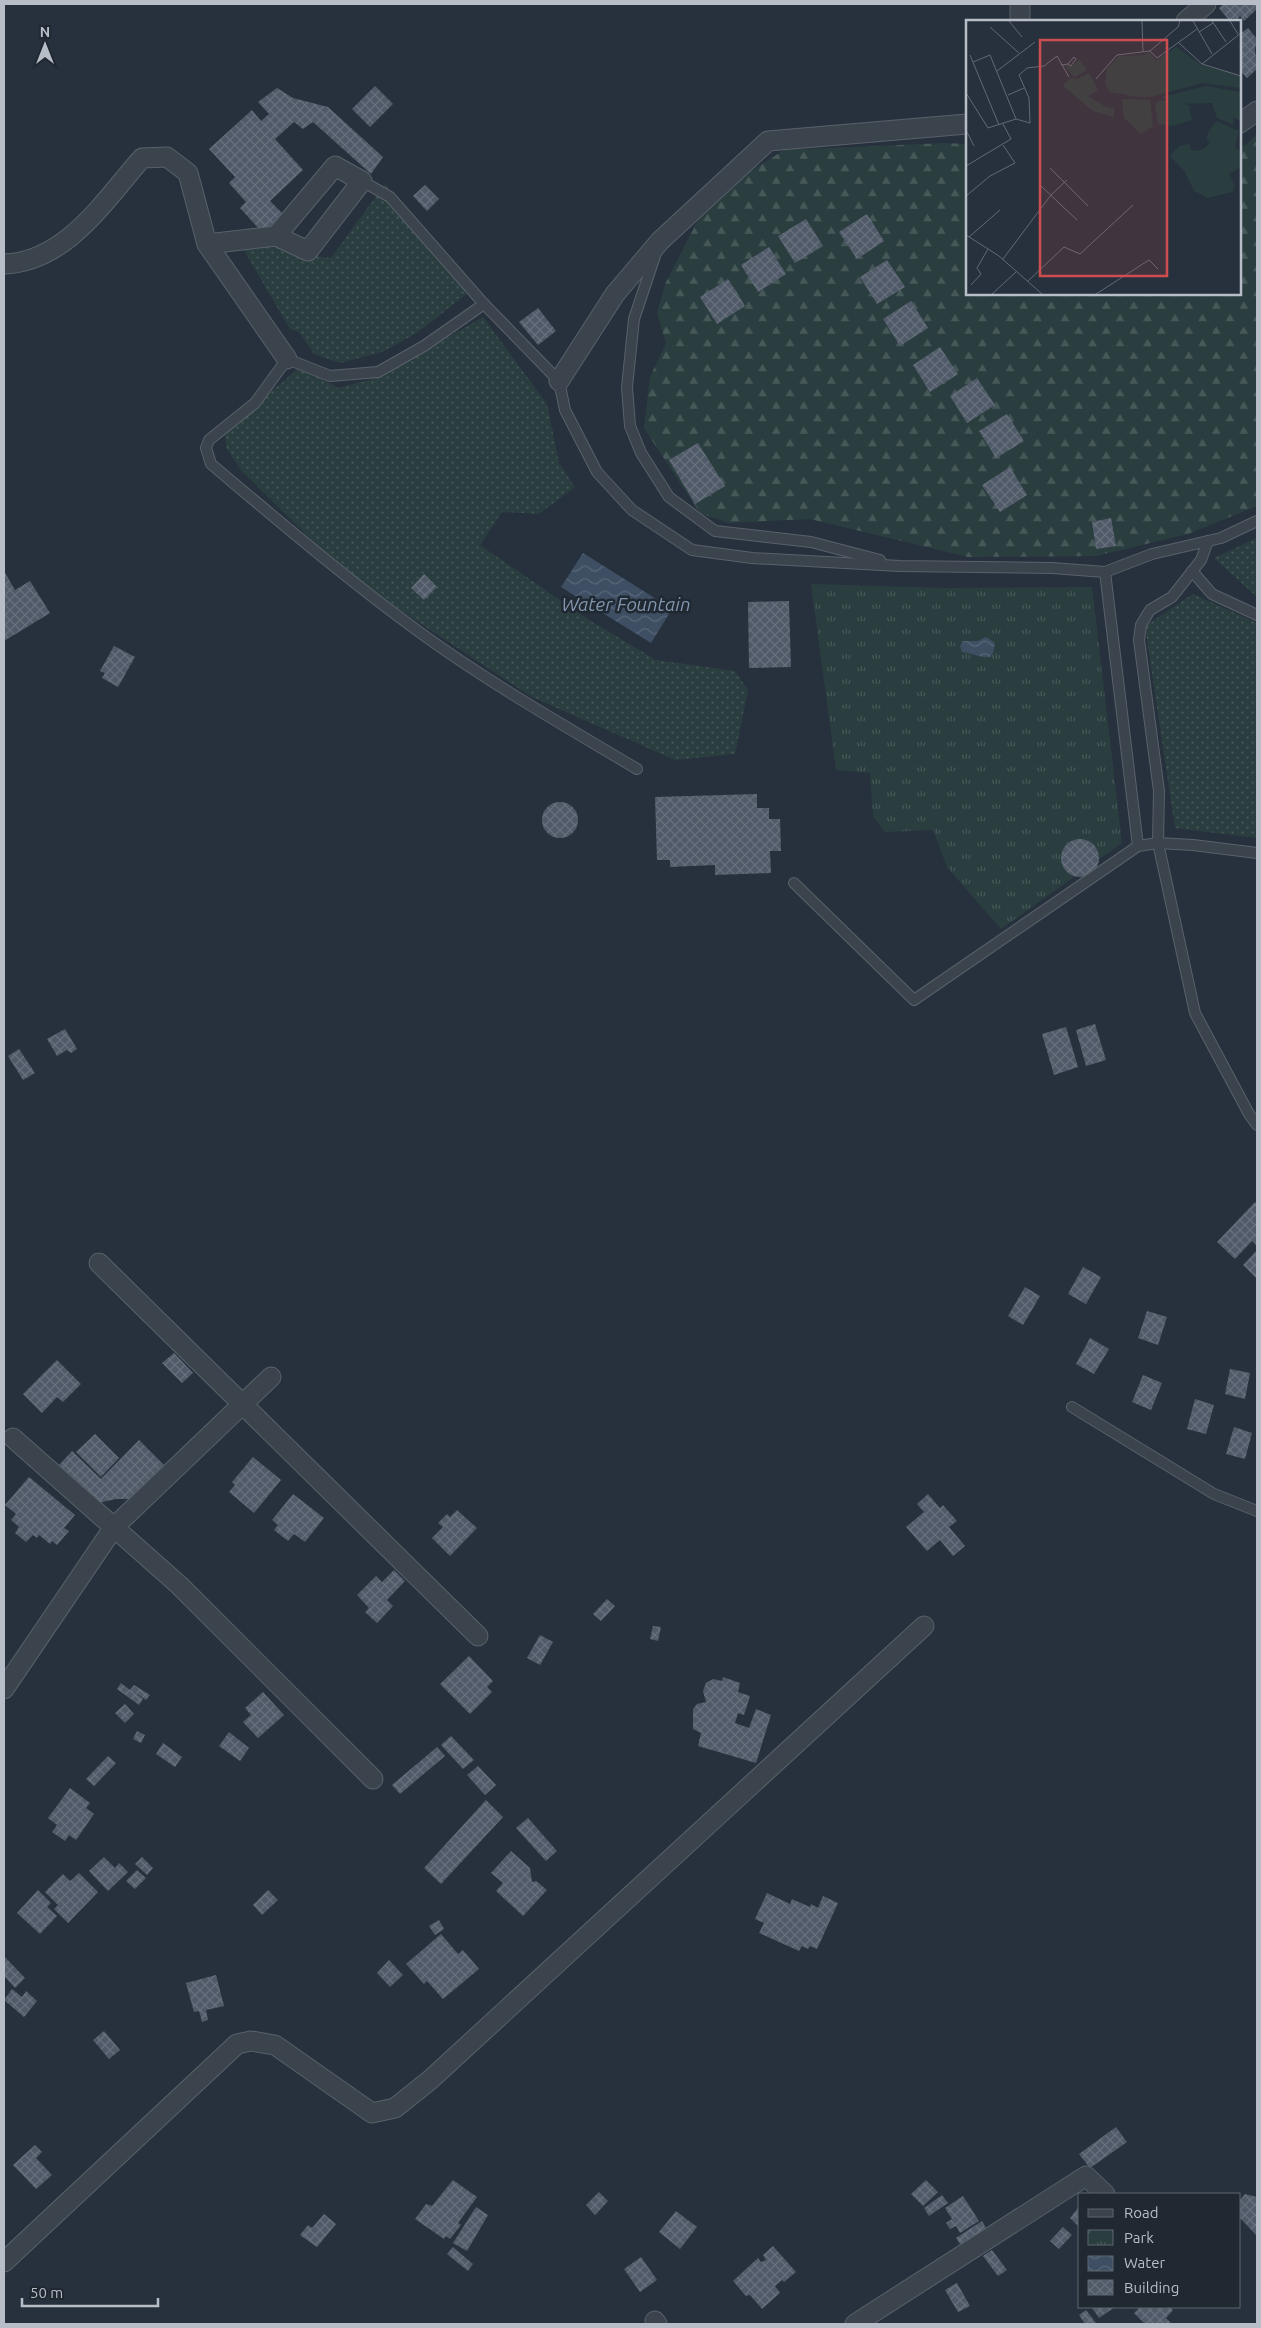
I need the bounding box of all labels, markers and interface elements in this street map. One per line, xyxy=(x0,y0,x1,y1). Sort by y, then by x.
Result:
north arrow xyxy=(20,20,70,70)
inset map xyxy=(966,20,1241,295)
text: N xyxy=(40,24,50,40)
water label: Water Fountain xyxy=(561,593,691,615)
legend xyxy=(1078,2193,1241,2308)
text: Road xyxy=(1124,2204,1159,2221)
text: Park xyxy=(1124,2229,1154,2246)
text: Water xyxy=(1124,2254,1165,2271)
scale bar xyxy=(22,2276,159,2308)
text: Building xyxy=(1124,2279,1179,2296)
text: 50 m xyxy=(30,2284,63,2301)

